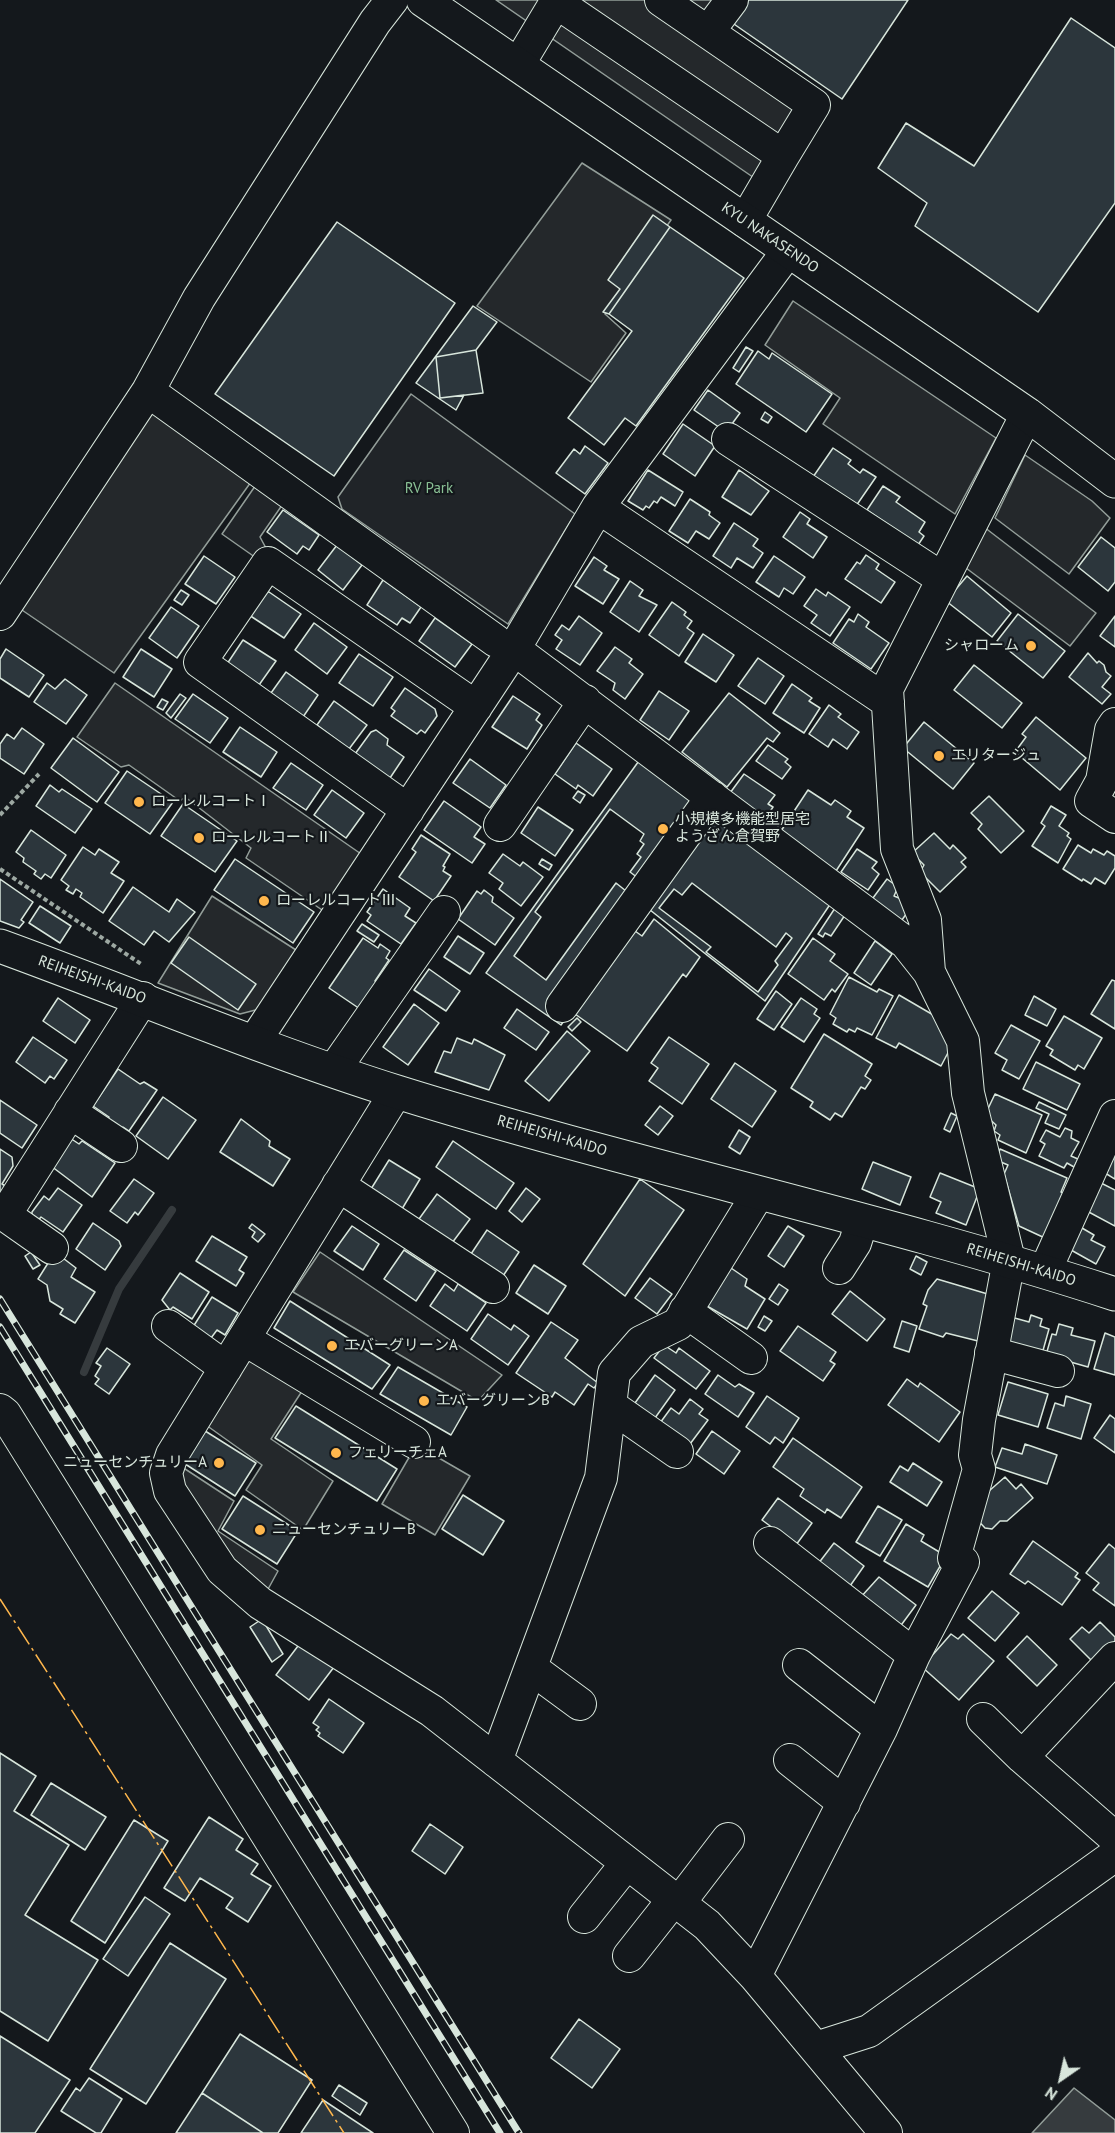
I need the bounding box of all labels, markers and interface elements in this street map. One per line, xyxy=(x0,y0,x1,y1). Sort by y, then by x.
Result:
street label: KYU NAKASENDO xyxy=(718,199,822,277)
park label: RV Park xyxy=(405,480,453,498)
place label: シャローム xyxy=(944,637,1019,655)
marker: シャローム xyxy=(1024,639,1038,653)
place label: エリタージュ xyxy=(951,747,1041,765)
marker: エリタージュ xyxy=(932,749,946,763)
place label: ローレルコートⅠ xyxy=(151,793,271,811)
marker: ローレルコートⅠ xyxy=(132,795,146,809)
place label: 小規模多機能型居宅 ようざん倉賀野 xyxy=(675,811,810,846)
marker: 小規模多機能型居宅 ようざん倉賀野 xyxy=(656,822,670,836)
place label: ローレルコートⅡ xyxy=(211,829,331,847)
marker: ローレルコートⅡ xyxy=(192,831,206,845)
place label: ローレルコートⅢ xyxy=(276,892,396,910)
marker: ローレルコートⅢ xyxy=(257,894,271,908)
street label: REIHEISHI-KAIDO xyxy=(36,952,148,1008)
street label: REIHEISHI-KAIDO xyxy=(495,1112,609,1160)
street label: REIHEISHI-KAIDO xyxy=(964,1240,1078,1290)
place label: エバーグリーンA xyxy=(344,1337,458,1355)
marker: エバーグリーンA xyxy=(325,1339,339,1353)
place label: エバーグリーンB xyxy=(436,1392,550,1410)
marker: エバーグリーンB xyxy=(417,1394,431,1408)
place label: フェリーチェA xyxy=(348,1444,447,1462)
marker: フェリーチェA xyxy=(329,1446,343,1460)
place label: ニューセンチュリーA xyxy=(63,1454,207,1472)
marker: ニューセンチュリーA xyxy=(212,1456,226,1470)
place label: ニューセンチュリーB xyxy=(272,1521,416,1539)
marker: ニューセンチュリーB xyxy=(253,1523,267,1537)
north arrow xyxy=(1031,2049,1091,2109)
text: N xyxy=(1041,2083,1061,2105)

